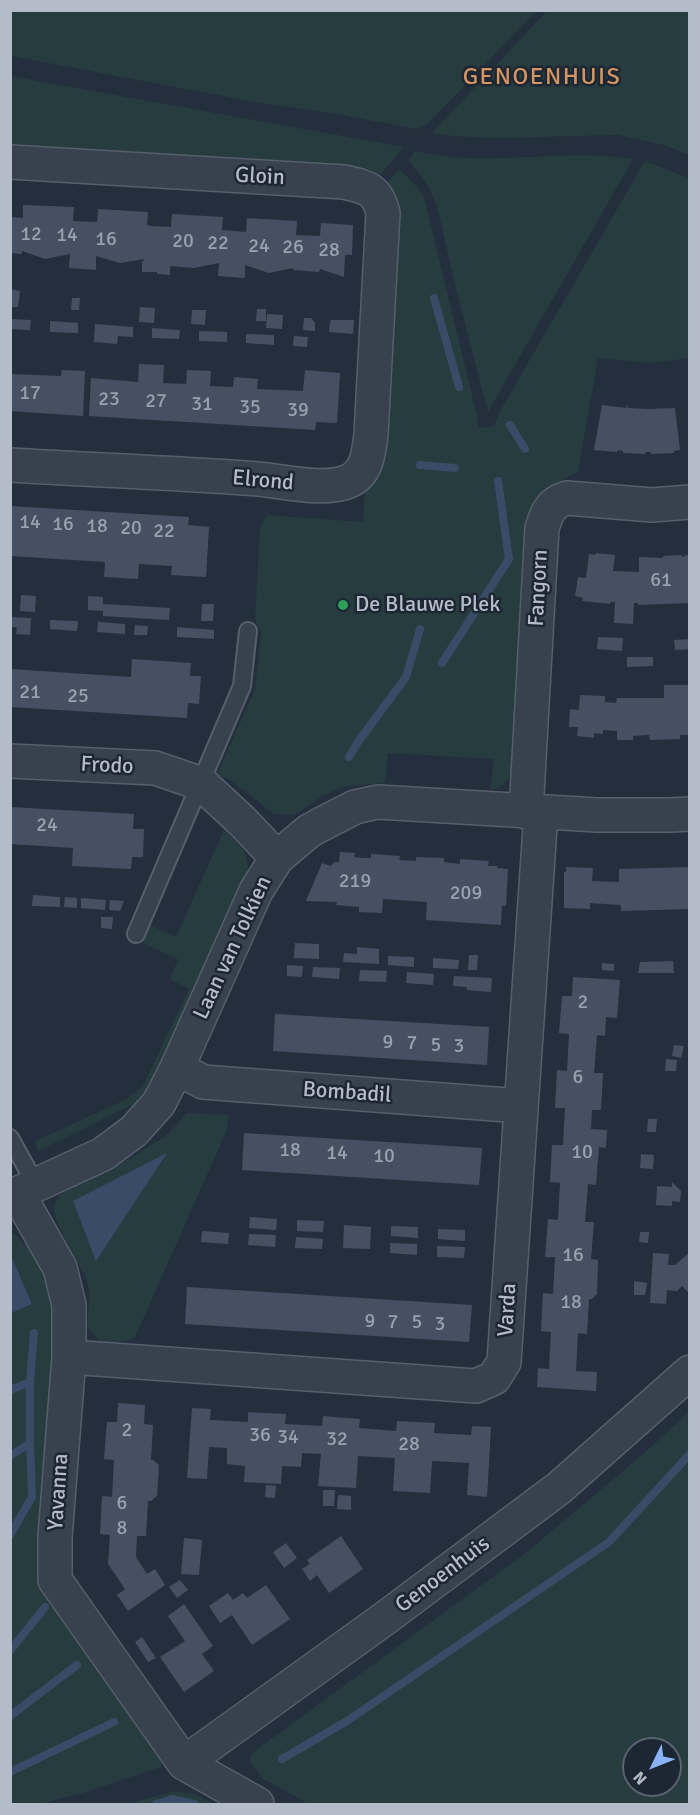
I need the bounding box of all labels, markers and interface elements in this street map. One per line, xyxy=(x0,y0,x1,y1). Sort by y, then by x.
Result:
district label: GENOENHUIS xyxy=(463,64,621,92)
street label: Gloin xyxy=(234,163,286,191)
house number: 12 xyxy=(20,223,42,247)
house number: 14 xyxy=(56,224,78,248)
house number: 16 xyxy=(95,228,117,252)
house number: 20 xyxy=(172,230,194,254)
house number: 22 xyxy=(207,232,229,256)
house number: 24 xyxy=(248,235,270,259)
house number: 26 xyxy=(282,236,304,260)
house number: 28 xyxy=(318,239,340,263)
house number: 17 xyxy=(19,382,41,406)
house number: 23 xyxy=(98,388,120,412)
house number: 27 xyxy=(145,390,167,414)
house number: 31 xyxy=(191,393,213,417)
house number: 35 xyxy=(239,396,261,420)
house number: 39 xyxy=(287,399,309,423)
street label: Elrond xyxy=(231,465,295,497)
house number: 14 xyxy=(19,511,41,535)
house number: 16 xyxy=(52,513,74,537)
house number: 18 xyxy=(86,515,108,539)
house number: 20 xyxy=(120,517,142,541)
house number: 22 xyxy=(153,520,175,544)
street label: Fangorn xyxy=(524,549,554,627)
house number: 61 xyxy=(650,569,672,593)
place label: De Blauwe Plek xyxy=(355,592,500,618)
marker: De Blauwe Plek xyxy=(336,598,350,612)
house number: 21 xyxy=(19,681,41,705)
house number: 25 xyxy=(67,685,89,709)
street label: Frodo xyxy=(80,751,134,781)
house number: 24 xyxy=(36,814,58,838)
house number: 219 xyxy=(339,870,371,894)
street label: Laan van Tolkien xyxy=(188,872,278,1024)
house number: 209 xyxy=(450,882,482,906)
house number: 2 xyxy=(578,991,588,1015)
house number: 9 xyxy=(383,1031,393,1055)
house number: 7 xyxy=(407,1032,417,1056)
house number: 5 xyxy=(431,1034,441,1058)
house number: 3 xyxy=(454,1035,464,1059)
house number: 6 xyxy=(573,1066,583,1090)
street label: Bombadil xyxy=(302,1077,392,1109)
house number: 18 xyxy=(279,1139,301,1163)
house number: 10 xyxy=(571,1141,593,1165)
house number: 14 xyxy=(326,1142,348,1166)
house number: 10 xyxy=(373,1145,395,1169)
house number: 16 xyxy=(562,1244,584,1268)
street label: Varda xyxy=(493,1282,523,1338)
house number: 18 xyxy=(560,1291,582,1315)
house number: 9 xyxy=(365,1310,375,1334)
house number: 7 xyxy=(388,1311,398,1335)
house number: 5 xyxy=(412,1311,422,1335)
house number: 3 xyxy=(435,1313,445,1337)
house number: 2 xyxy=(122,1419,132,1443)
house number: 36 xyxy=(249,1424,271,1448)
house number: 34 xyxy=(277,1426,299,1450)
house number: 32 xyxy=(326,1428,348,1452)
house number: 28 xyxy=(398,1433,420,1457)
street label: Yavanna xyxy=(43,1453,75,1531)
house number: 6 xyxy=(117,1492,127,1516)
house number: 8 xyxy=(117,1517,127,1541)
street label: Genoenhuis xyxy=(391,1531,495,1619)
north arrow xyxy=(622,1737,682,1797)
text: N xyxy=(629,1767,651,1789)

